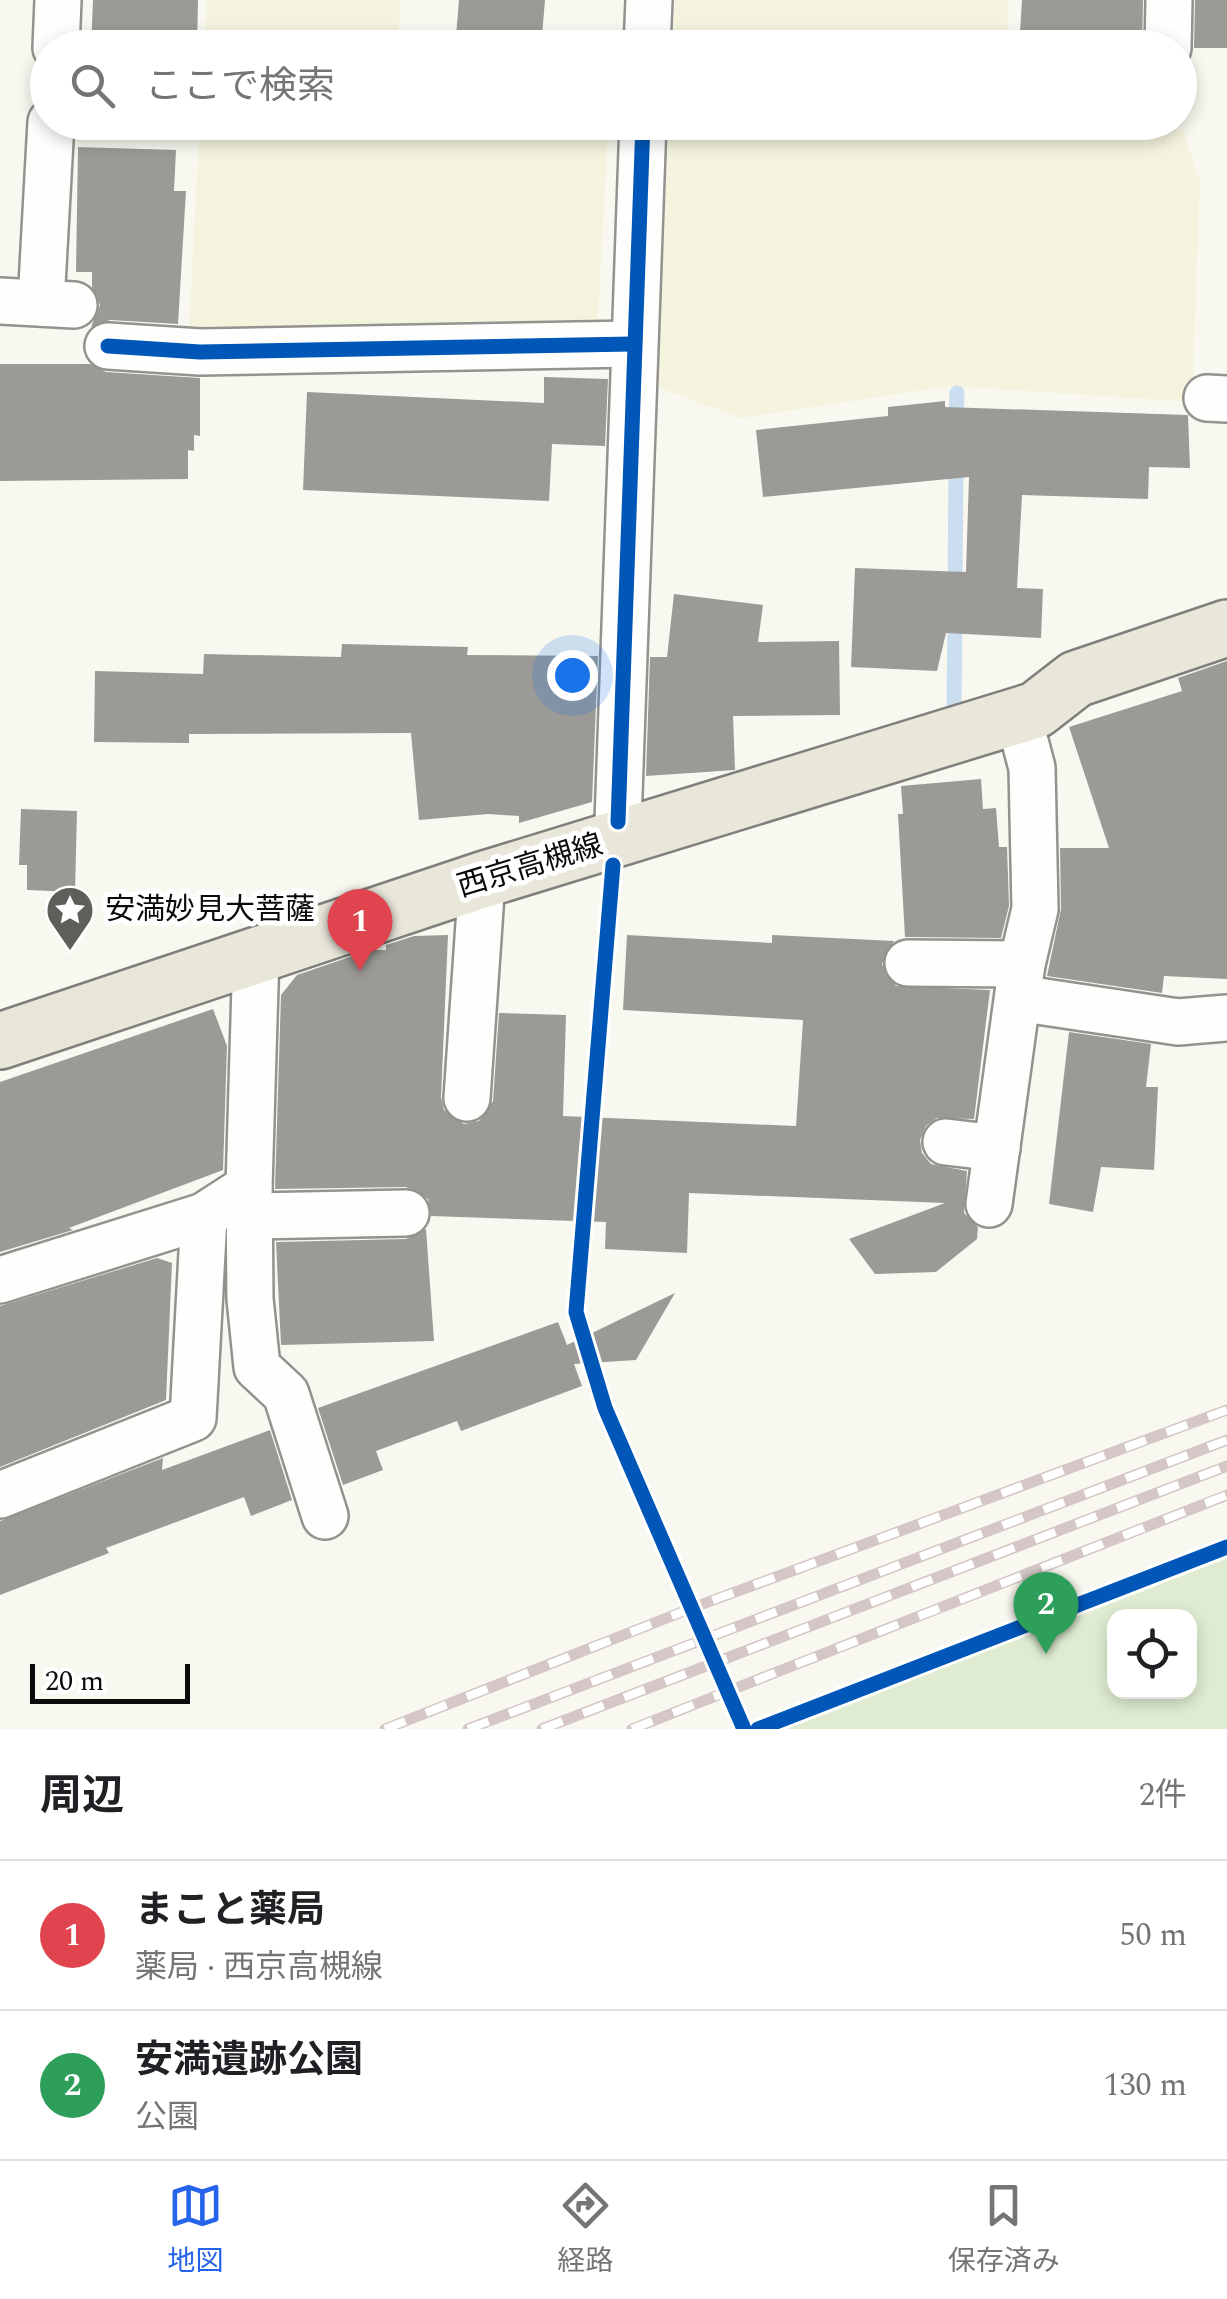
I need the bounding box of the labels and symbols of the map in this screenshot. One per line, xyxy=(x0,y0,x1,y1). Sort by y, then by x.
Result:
your location xyxy=(547,650,598,701)
street label: 西京高槻線 xyxy=(452,822,608,910)
place icon: 安満妙見大菩薩 xyxy=(44,884,96,952)
place label: 安満妙見大菩薩 xyxy=(105,887,315,933)
pin: 1 xyxy=(328,888,392,971)
pin: 2 xyxy=(1014,1572,1078,1654)
scale bar xyxy=(30,1659,190,1704)

